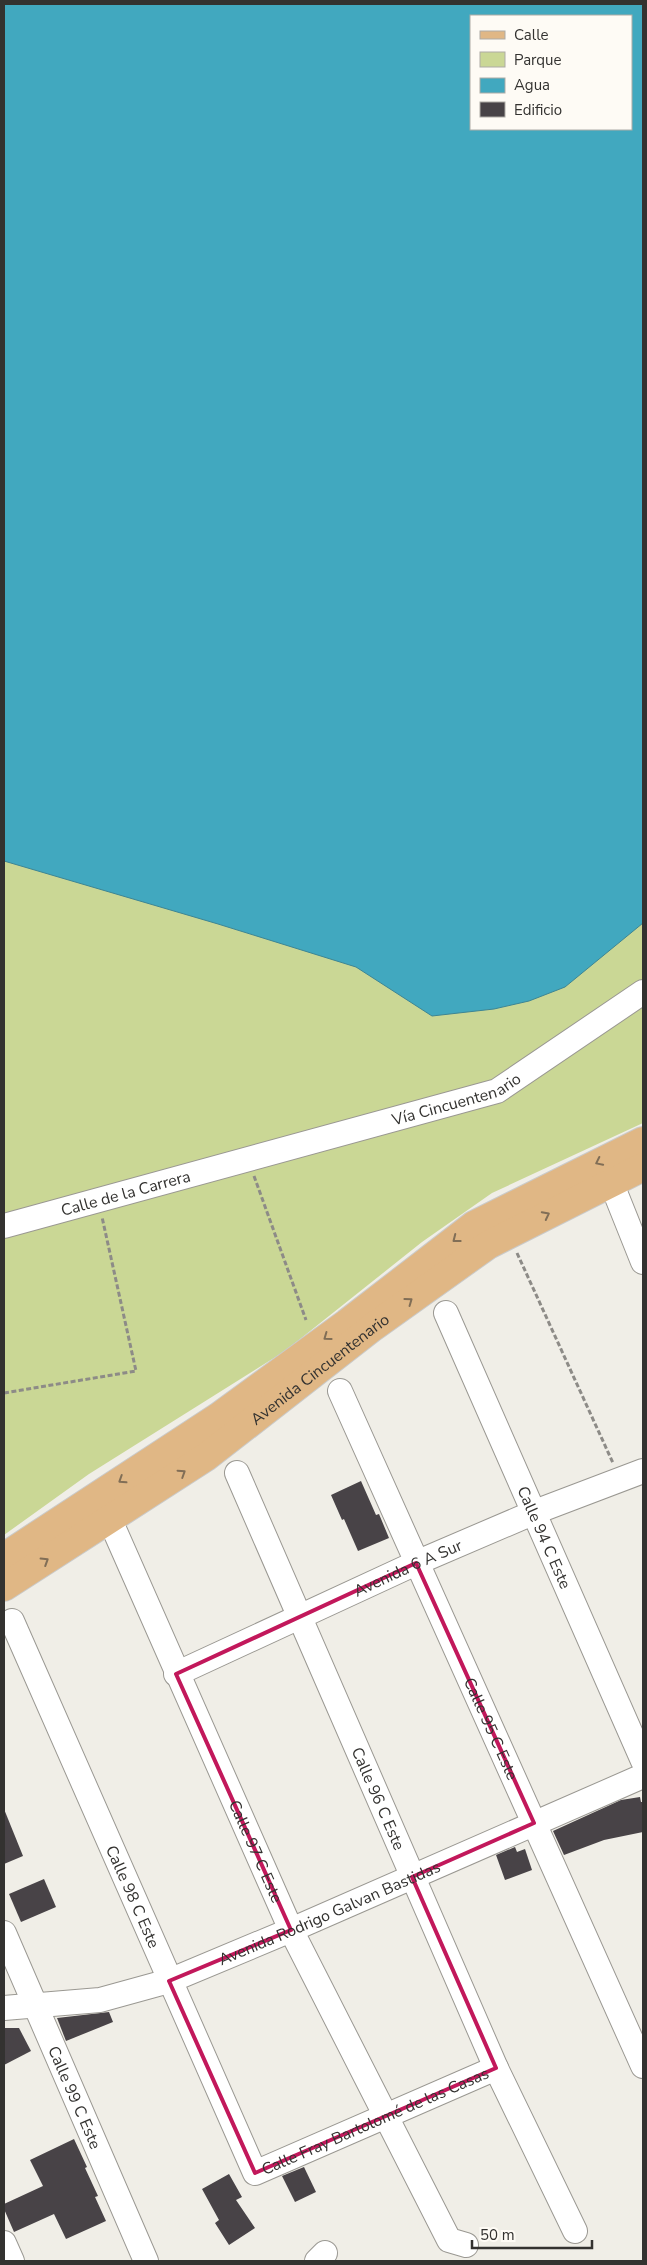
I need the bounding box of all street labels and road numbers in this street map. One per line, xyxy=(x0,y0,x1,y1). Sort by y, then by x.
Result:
street label: Vía Cincuentenario xyxy=(389,1068,526,1132)
street label: Calle de la Carrera xyxy=(59,1165,193,1222)
street label: Avenida Cincuentenario xyxy=(246,1309,394,1430)
street label: Calle 94 C Este xyxy=(511,1483,576,1593)
street label: Avenida 6 A Sur xyxy=(350,1534,466,1602)
street label: Calle 95 C Este xyxy=(458,1674,523,1784)
street label: Calle 96 C Este xyxy=(346,1744,410,1854)
street label: Calle 97 C Este xyxy=(223,1797,288,1906)
street label: Calle 98 C Este xyxy=(100,1842,165,1952)
street label: Avenida Rodrigo Galvan Bastidas xyxy=(215,1856,444,1971)
street label: Calle 99 C Este xyxy=(42,2043,106,2153)
street label: Calle Fray Bartolomé de las Casas xyxy=(258,2062,492,2181)

